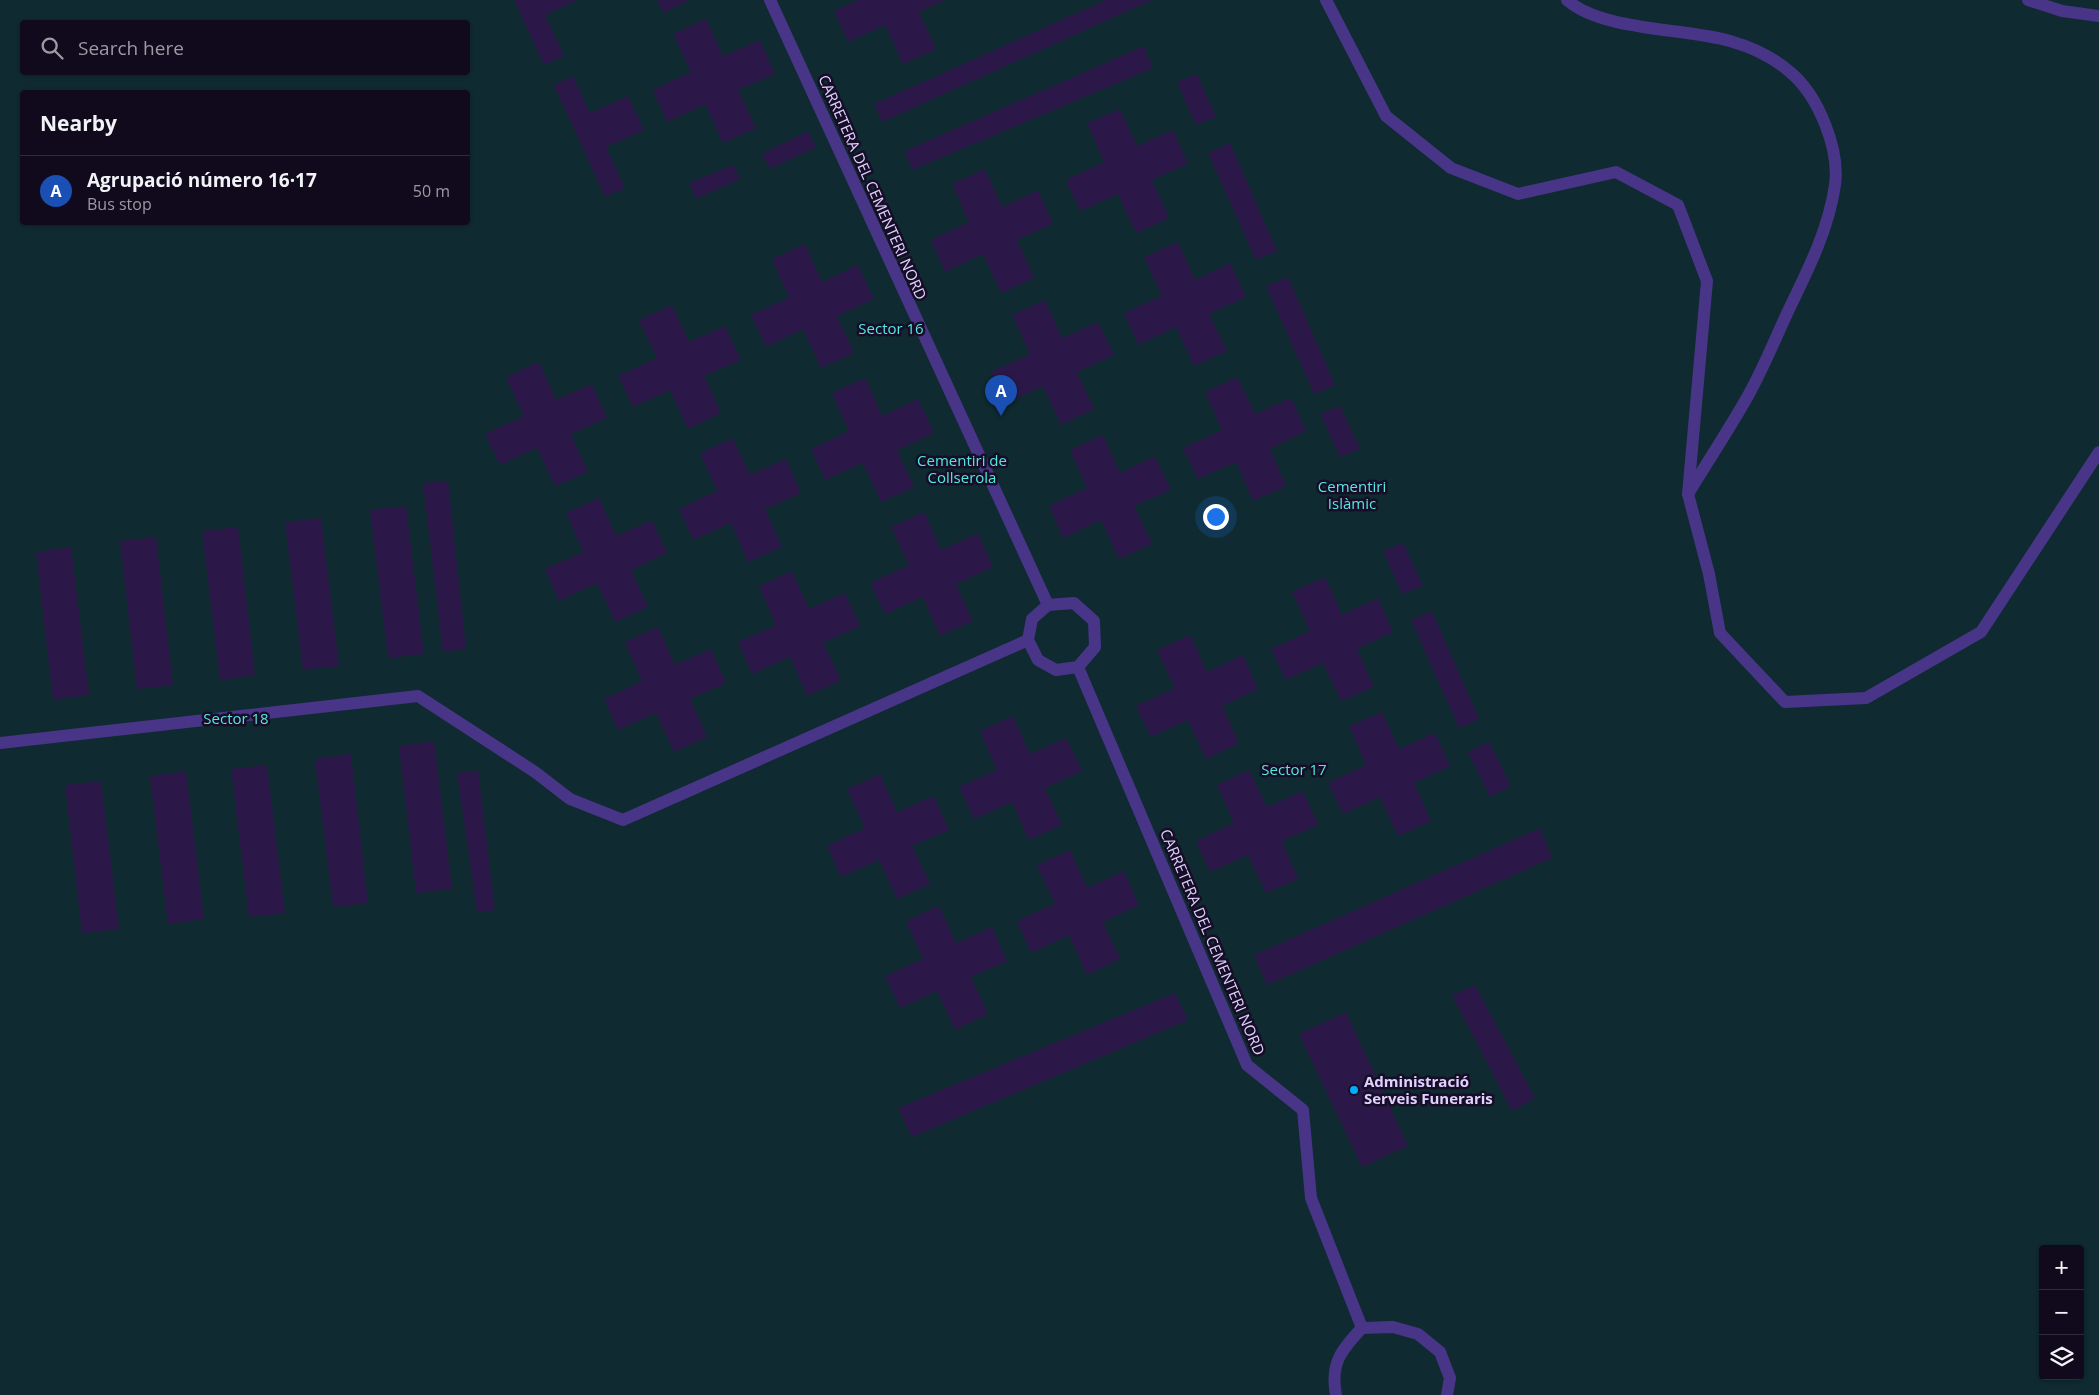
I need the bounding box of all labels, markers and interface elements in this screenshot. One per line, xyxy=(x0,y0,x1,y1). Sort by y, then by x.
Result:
search box xyxy=(20,20,470,75)
icon: search xyxy=(38,34,66,62)
text: Search here xyxy=(78,35,184,61)
street label: CARRETERA DEL CEMENTERI NORD xyxy=(814,72,932,302)
text: Nearby xyxy=(40,109,117,137)
text: Agrupació número 16·17 xyxy=(87,167,317,193)
text: A xyxy=(50,180,62,202)
text: 50 m xyxy=(413,180,450,202)
text: Bus stop xyxy=(87,193,152,215)
park label: Sector 16 xyxy=(858,318,924,338)
pin: A xyxy=(985,375,1017,416)
park label: Cementiri de Collserola xyxy=(917,450,1007,487)
park label: Cementiri Islàmic xyxy=(1318,476,1386,513)
your location xyxy=(1203,504,1229,530)
park label: Sector 18 xyxy=(203,708,269,728)
park label: Sector 17 xyxy=(1261,759,1327,779)
street label: CARRETERA DEL CEMENTERI NORD xyxy=(1156,826,1270,1058)
place label: Administració Serveis Funeraris xyxy=(1364,1071,1493,1108)
marker: Administració Serveis Funeraris xyxy=(1348,1084,1360,1096)
map controls xyxy=(2039,1245,2084,1380)
button: + xyxy=(2039,1245,2084,1290)
button: − xyxy=(2039,1290,2084,1335)
button: layers xyxy=(2039,1335,2084,1380)

